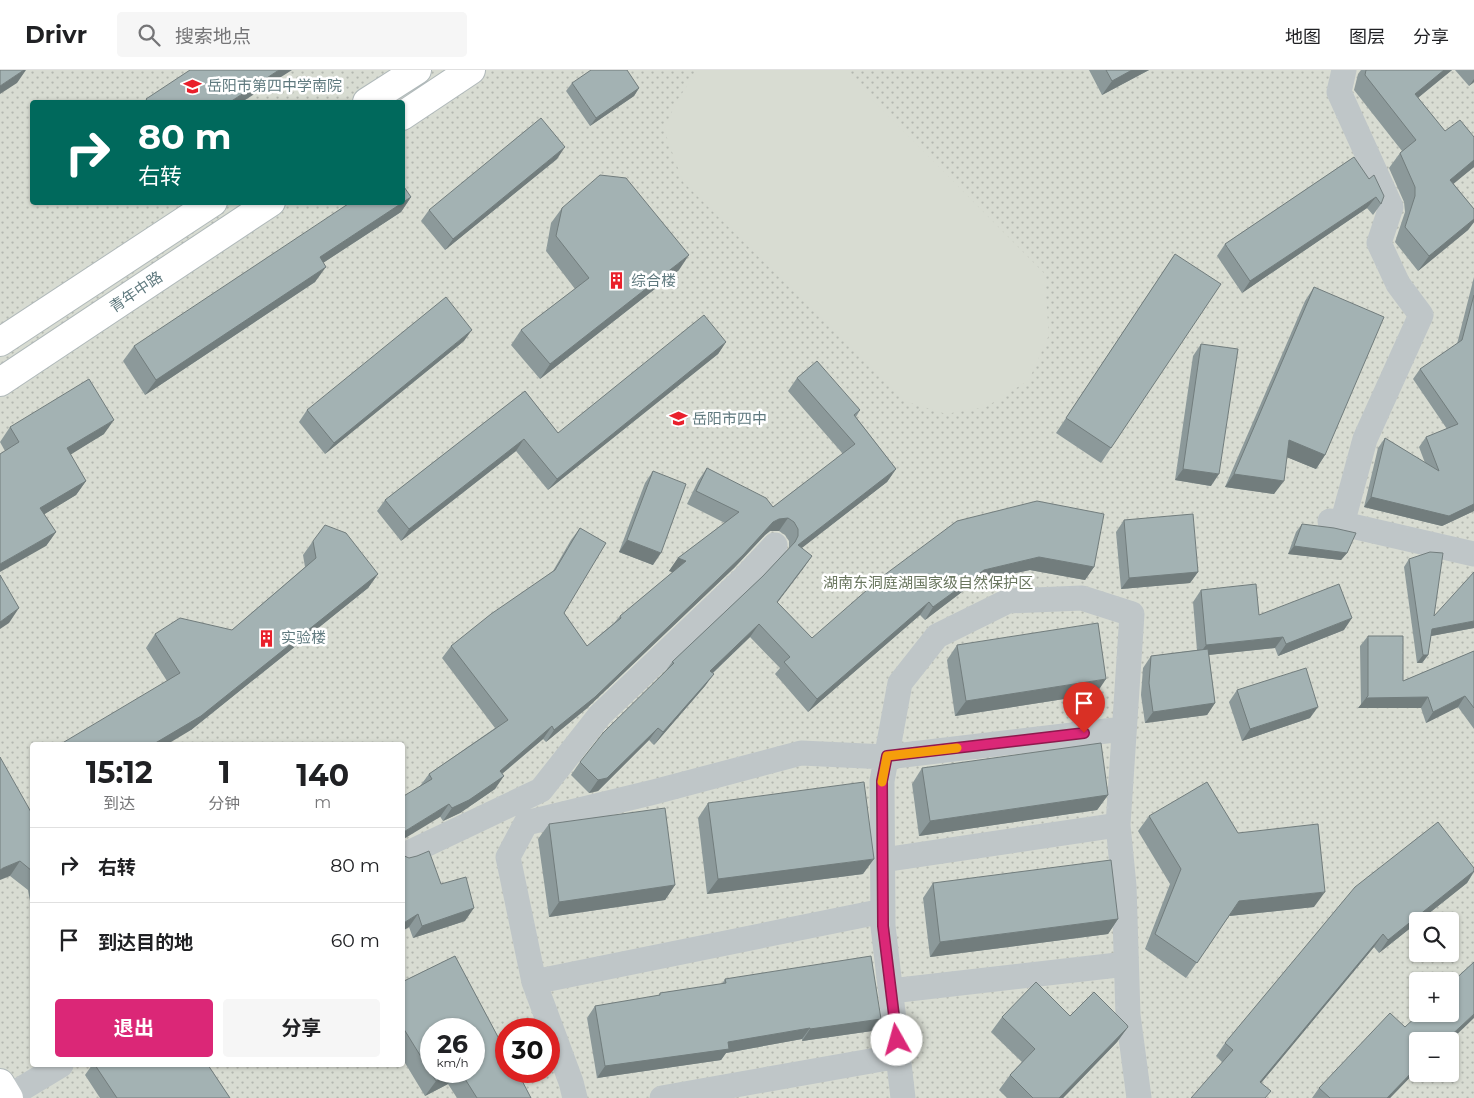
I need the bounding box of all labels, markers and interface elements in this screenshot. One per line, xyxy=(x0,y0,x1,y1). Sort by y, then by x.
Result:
search box xyxy=(117,12,467,57)
text: Drivr xyxy=(25,20,87,49)
icon: search xyxy=(135,21,163,49)
text: 搜索地点 xyxy=(175,25,251,48)
text: 地图 xyxy=(1285,26,1321,48)
text: 图层 xyxy=(1349,26,1385,48)
text: 分享 xyxy=(1413,26,1449,48)
school or university icon: 岳阳市第四中学南院 xyxy=(183,76,203,96)
place label: 岳阳市第四中学南院 xyxy=(207,76,342,95)
text: 80 m xyxy=(138,115,232,158)
icon: right xyxy=(55,120,120,185)
text: 右转 xyxy=(138,163,182,190)
street label: 青年中路 xyxy=(106,267,166,316)
building icon: 综合楼 xyxy=(607,271,627,291)
place label: 综合楼 xyxy=(631,271,676,290)
school or university icon: 岳阳市四中 xyxy=(668,409,688,429)
place label: 岳阳市四中 xyxy=(692,409,767,428)
park label: 湖南东洞庭湖国家级自然保护区 xyxy=(823,573,1033,592)
building icon: 实验楼 xyxy=(257,628,277,648)
place label: 实验楼 xyxy=(281,628,326,647)
pin xyxy=(1063,682,1105,733)
icon: arrive xyxy=(1070,689,1098,717)
text: 15:12 xyxy=(86,754,153,791)
text: 1 xyxy=(219,754,230,791)
text: 140 xyxy=(296,757,349,794)
text: m xyxy=(314,793,331,812)
text: 到达 xyxy=(103,794,135,813)
text: 分钟 xyxy=(209,794,241,813)
icon: right xyxy=(55,851,83,879)
text: 80 m xyxy=(330,854,380,877)
text: 右转 xyxy=(98,856,136,879)
map controls xyxy=(1409,912,1459,1082)
button: search xyxy=(1409,912,1459,962)
icon: arrive xyxy=(55,926,83,954)
text: 60 m xyxy=(331,929,380,952)
text: 到达目的地 xyxy=(98,931,193,954)
button: + xyxy=(1409,972,1459,1022)
button: 退出 xyxy=(55,999,213,1057)
button: 分享 xyxy=(223,999,380,1057)
position arrow xyxy=(870,1013,922,1065)
speed limit sign: 30 xyxy=(495,1018,560,1083)
text: 26 xyxy=(437,1029,468,1059)
button: − xyxy=(1409,1032,1459,1082)
text: km/h xyxy=(436,1055,469,1070)

